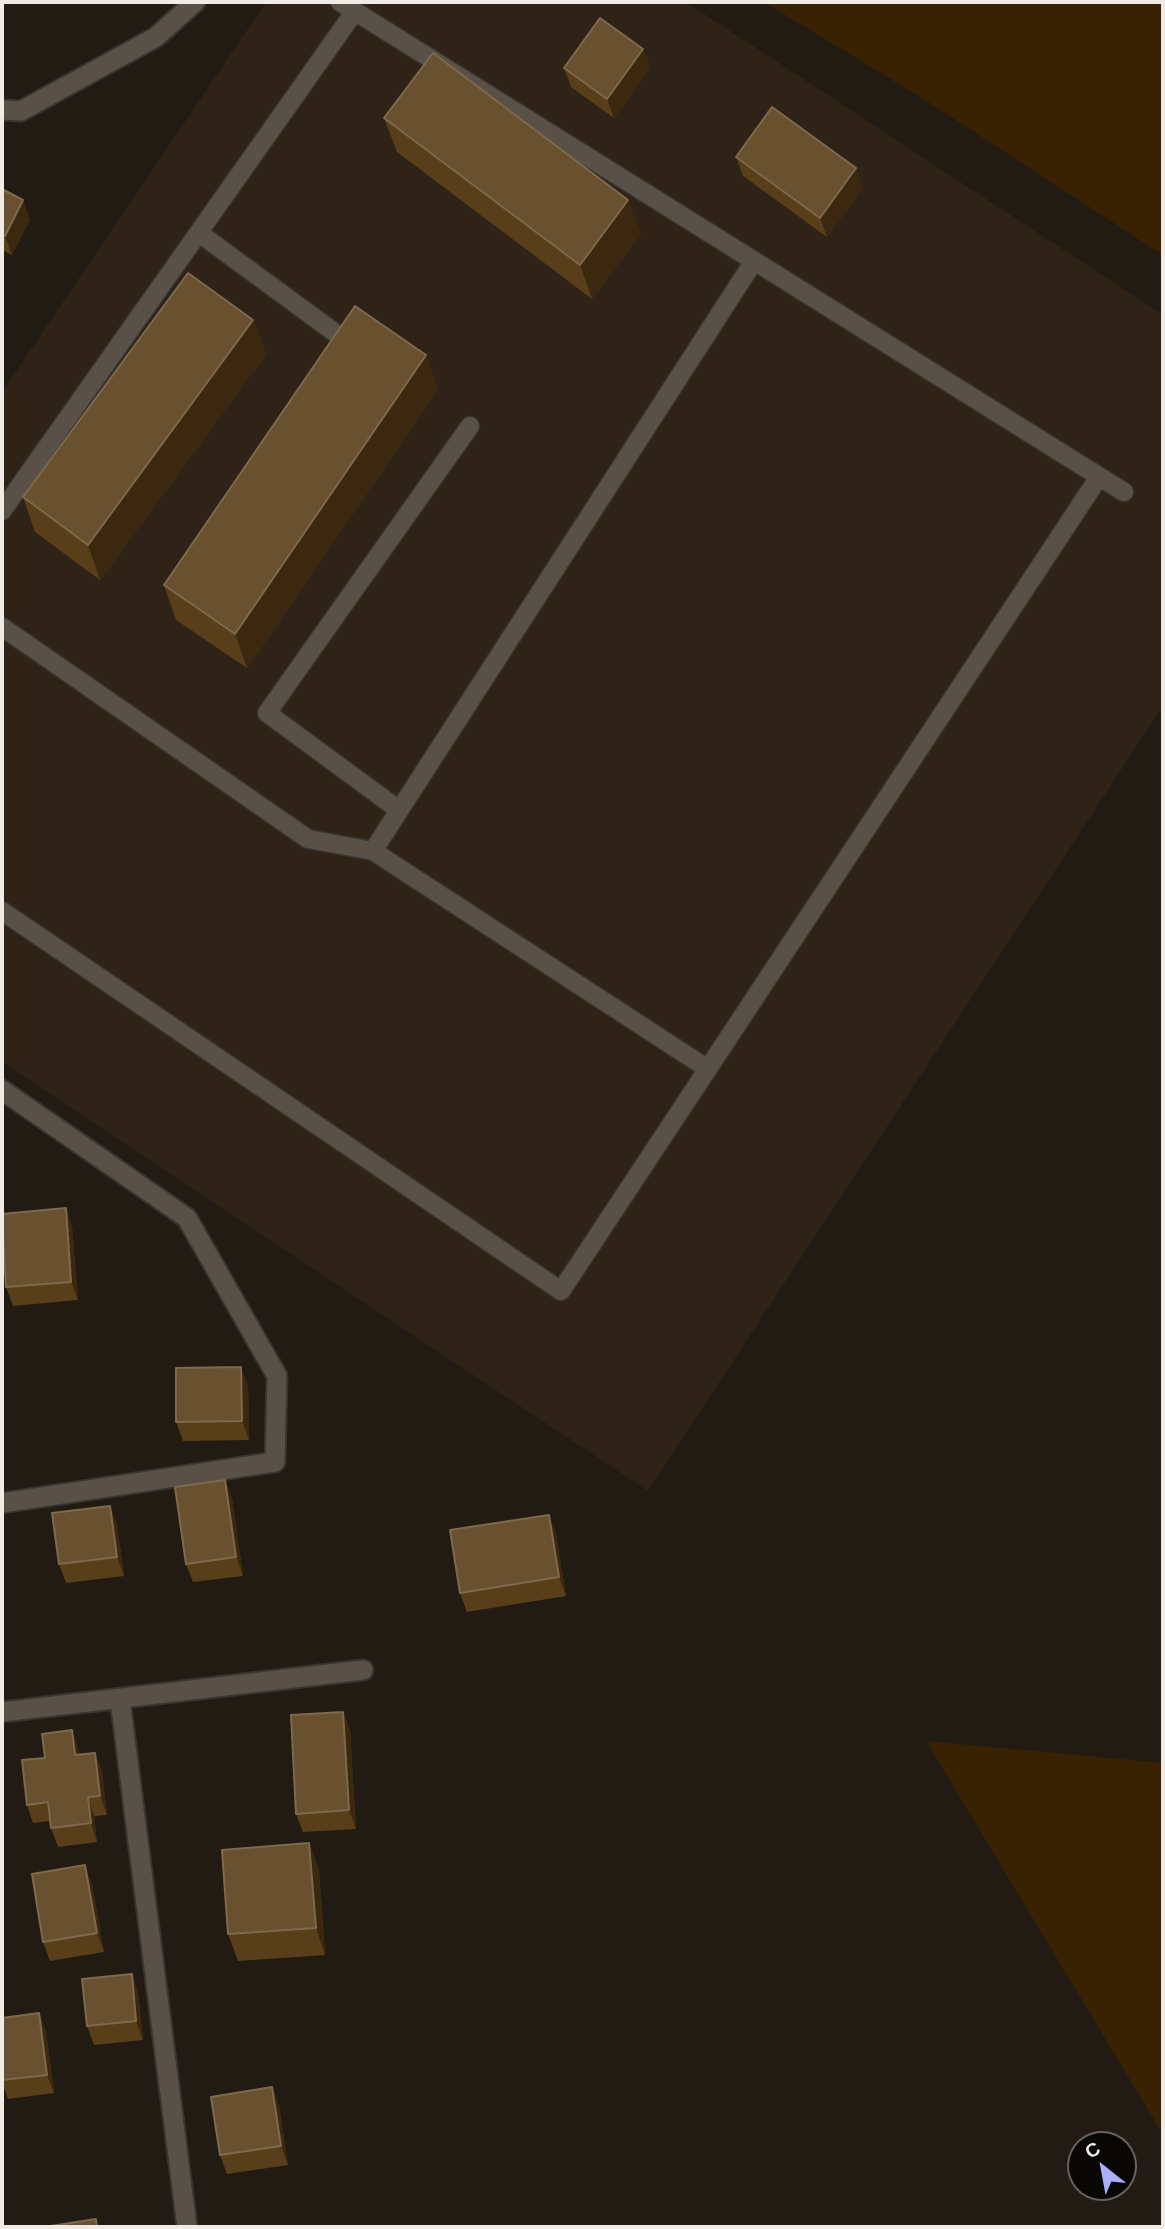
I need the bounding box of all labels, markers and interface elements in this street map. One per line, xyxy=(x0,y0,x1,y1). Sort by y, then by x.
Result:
north arrow xyxy=(1067,2131,1137,2201)
text: С xyxy=(1080,2136,1104,2163)

